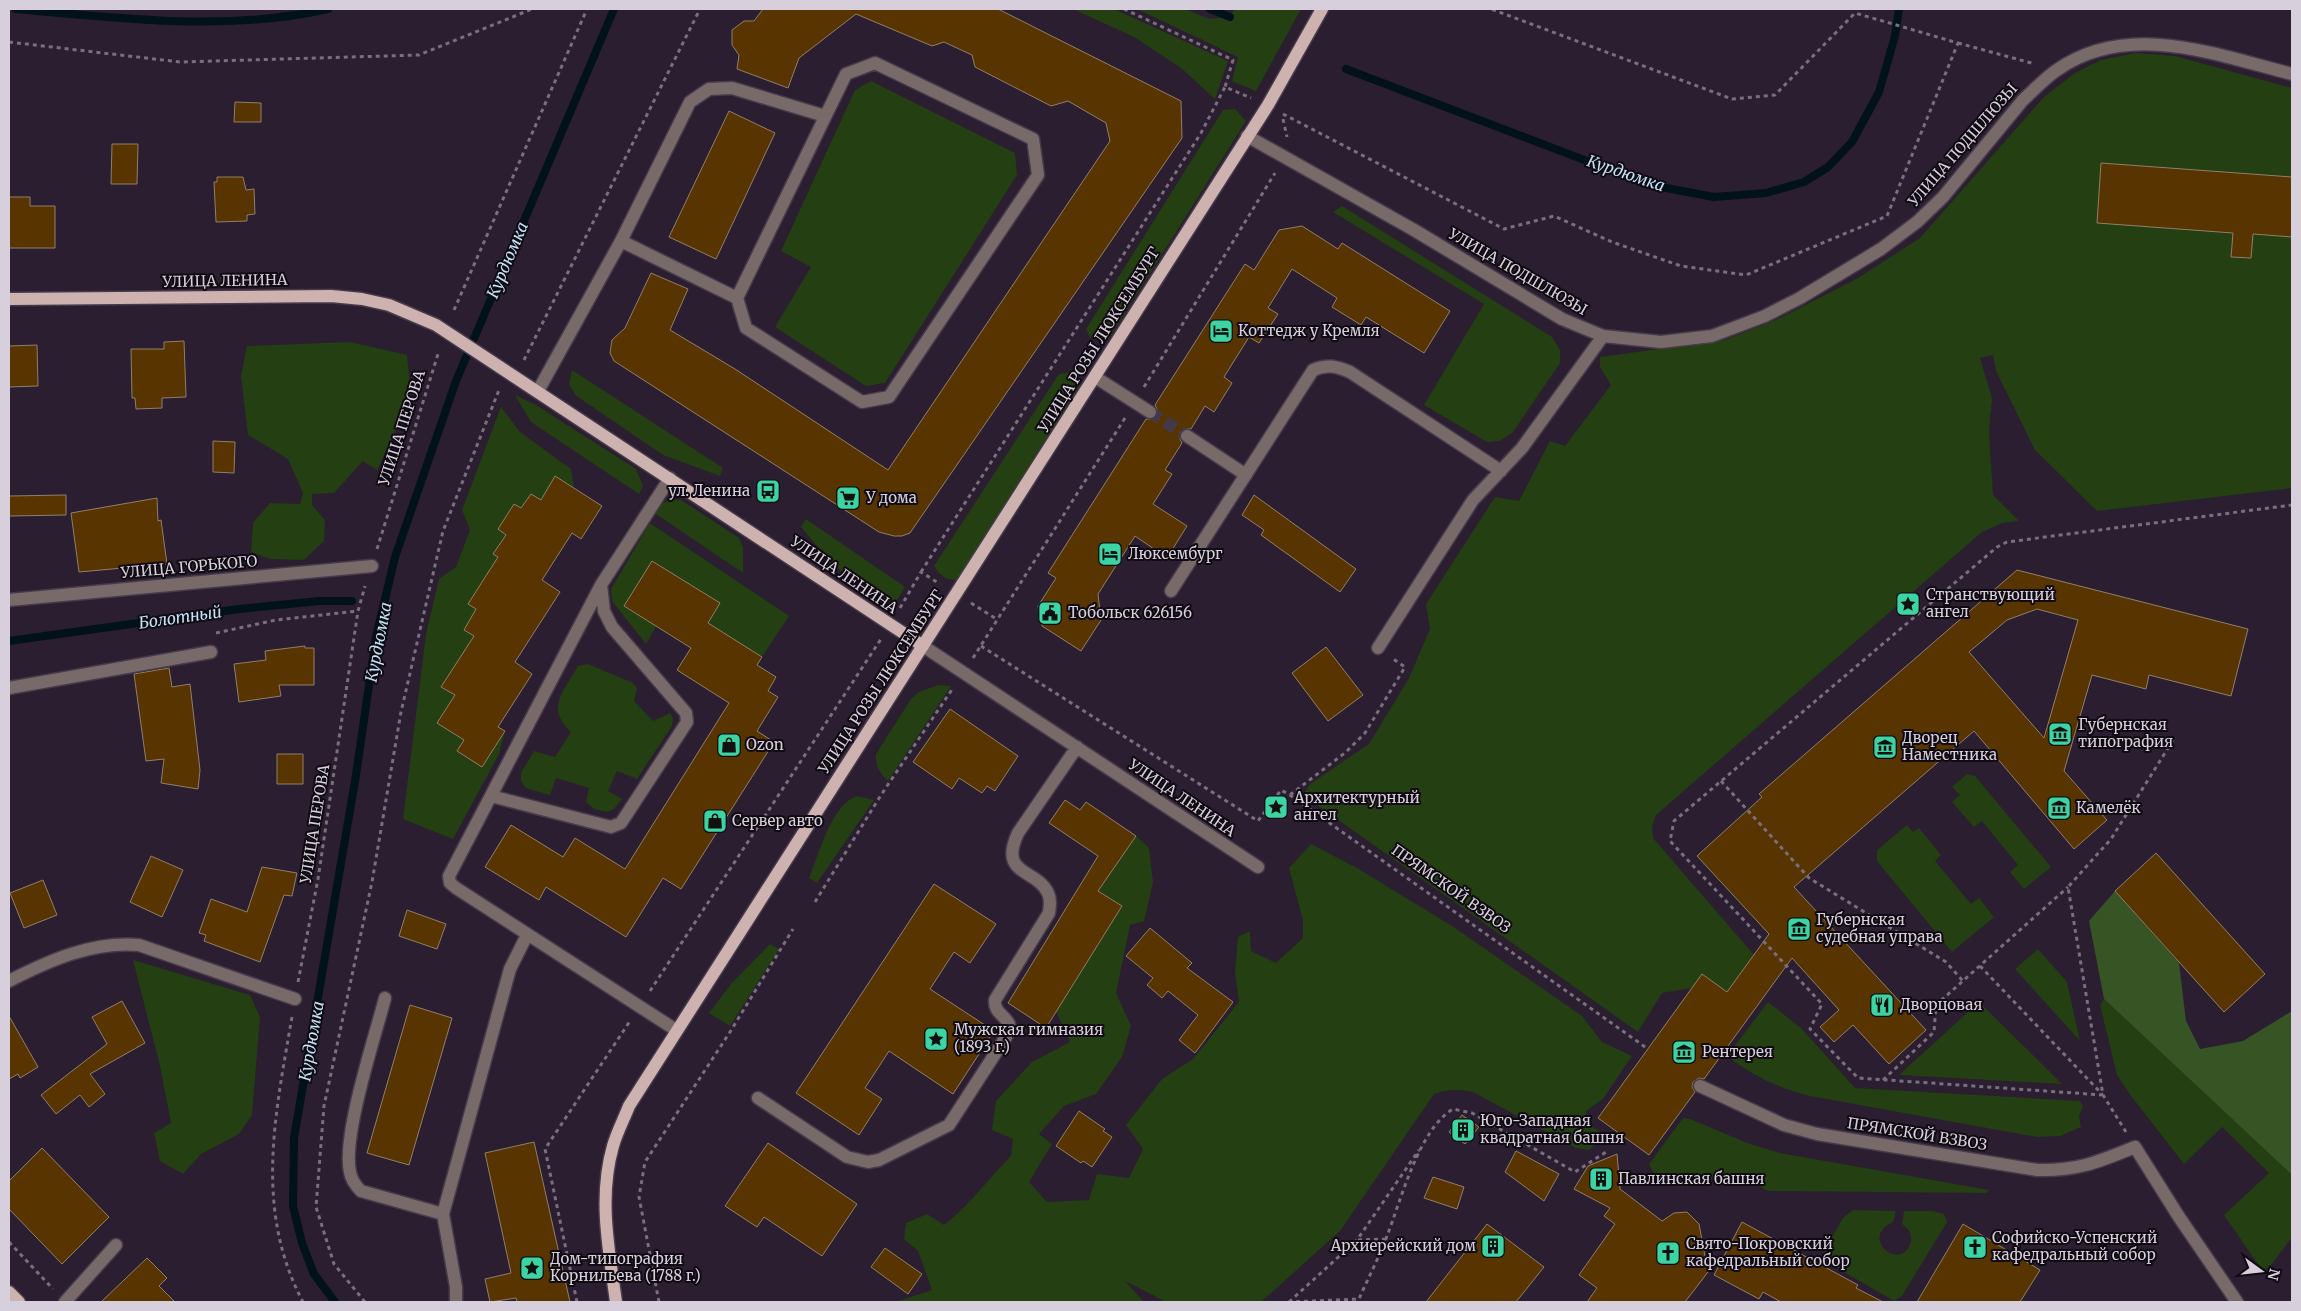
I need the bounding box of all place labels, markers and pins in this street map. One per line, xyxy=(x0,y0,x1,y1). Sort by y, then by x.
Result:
hotel icon: Коттедж у Кремля xyxy=(1208,318,1234,344)
place label: Коттедж у Кремля xyxy=(1238,321,1380,340)
bus stop icon: ул. Ленина xyxy=(755,478,781,504)
place label: ул. Ленина xyxy=(668,481,750,500)
supermarket icon: У дома xyxy=(835,485,861,511)
place label: У дома xyxy=(865,488,917,507)
hotel icon: Люксембург xyxy=(1097,541,1123,567)
place label: Люксембург xyxy=(1128,544,1223,563)
place label: Странствующий ангел xyxy=(1926,585,2055,621)
place icon: Странствующий ангел xyxy=(1895,591,1921,617)
public building icon: Тобольск 626156 xyxy=(1037,600,1063,626)
place label: Тобольск 626156 xyxy=(1068,603,1192,622)
place label: Губернская типография xyxy=(2078,715,2173,751)
museum icon: Губернская типография xyxy=(2047,721,2073,747)
place label: Дворец Наместника xyxy=(1902,728,1997,764)
shop icon: Ozon xyxy=(716,732,742,758)
museum icon: Дворец Наместника xyxy=(1872,734,1898,760)
place label: Ozon xyxy=(746,735,784,754)
place label: Архитектурный ангел xyxy=(1293,788,1420,824)
place icon: Архитектурный ангел xyxy=(1263,794,1289,820)
museum icon: Камелёк xyxy=(2046,795,2072,821)
place label: Камелёк xyxy=(2076,798,2141,817)
shop icon: Сервер авто xyxy=(702,808,728,834)
place label: Сервер авто xyxy=(732,811,823,830)
place label: Губернская судебная управа xyxy=(1816,910,1942,946)
museum icon: Губернская судебная управа xyxy=(1786,916,1812,942)
restaurant icon: Дворцовая xyxy=(1869,992,1895,1018)
place label: Дворцовая xyxy=(1900,995,1982,1014)
place label: Мужская гимназия (1893 г.) xyxy=(954,1020,1103,1056)
place icon: Мужская гимназия (1893 г.) xyxy=(923,1026,949,1052)
museum icon: Рентерея xyxy=(1671,1039,1697,1065)
place label: Рентерея xyxy=(1702,1042,1773,1061)
place label: Юго-Западная квадратная башня xyxy=(1480,1111,1624,1147)
building icon: Юго-Западная квадратная башня xyxy=(1450,1117,1476,1143)
building icon: Павлинская башня xyxy=(1588,1166,1614,1192)
place label: Павлинская башня xyxy=(1618,1169,1765,1188)
place label: Софийско-Успенский кафедральный собор xyxy=(1992,1228,2157,1264)
building icon: Архиерейский дом xyxy=(1480,1233,1506,1259)
place label: Свято-Покровский кафедральный собор xyxy=(1686,1234,1850,1270)
church icon: Софийско-Успенский кафедральный собор xyxy=(1962,1234,1988,1260)
place label: Архиерейский дом xyxy=(1330,1236,1476,1255)
church icon: Свято-Покровский кафедральный собор xyxy=(1655,1240,1681,1266)
place label: Дом-типография Корнильева (1788 г.) xyxy=(550,1249,701,1285)
place icon: Дом-типография Корнильева (1788 г.) xyxy=(519,1255,545,1281)

